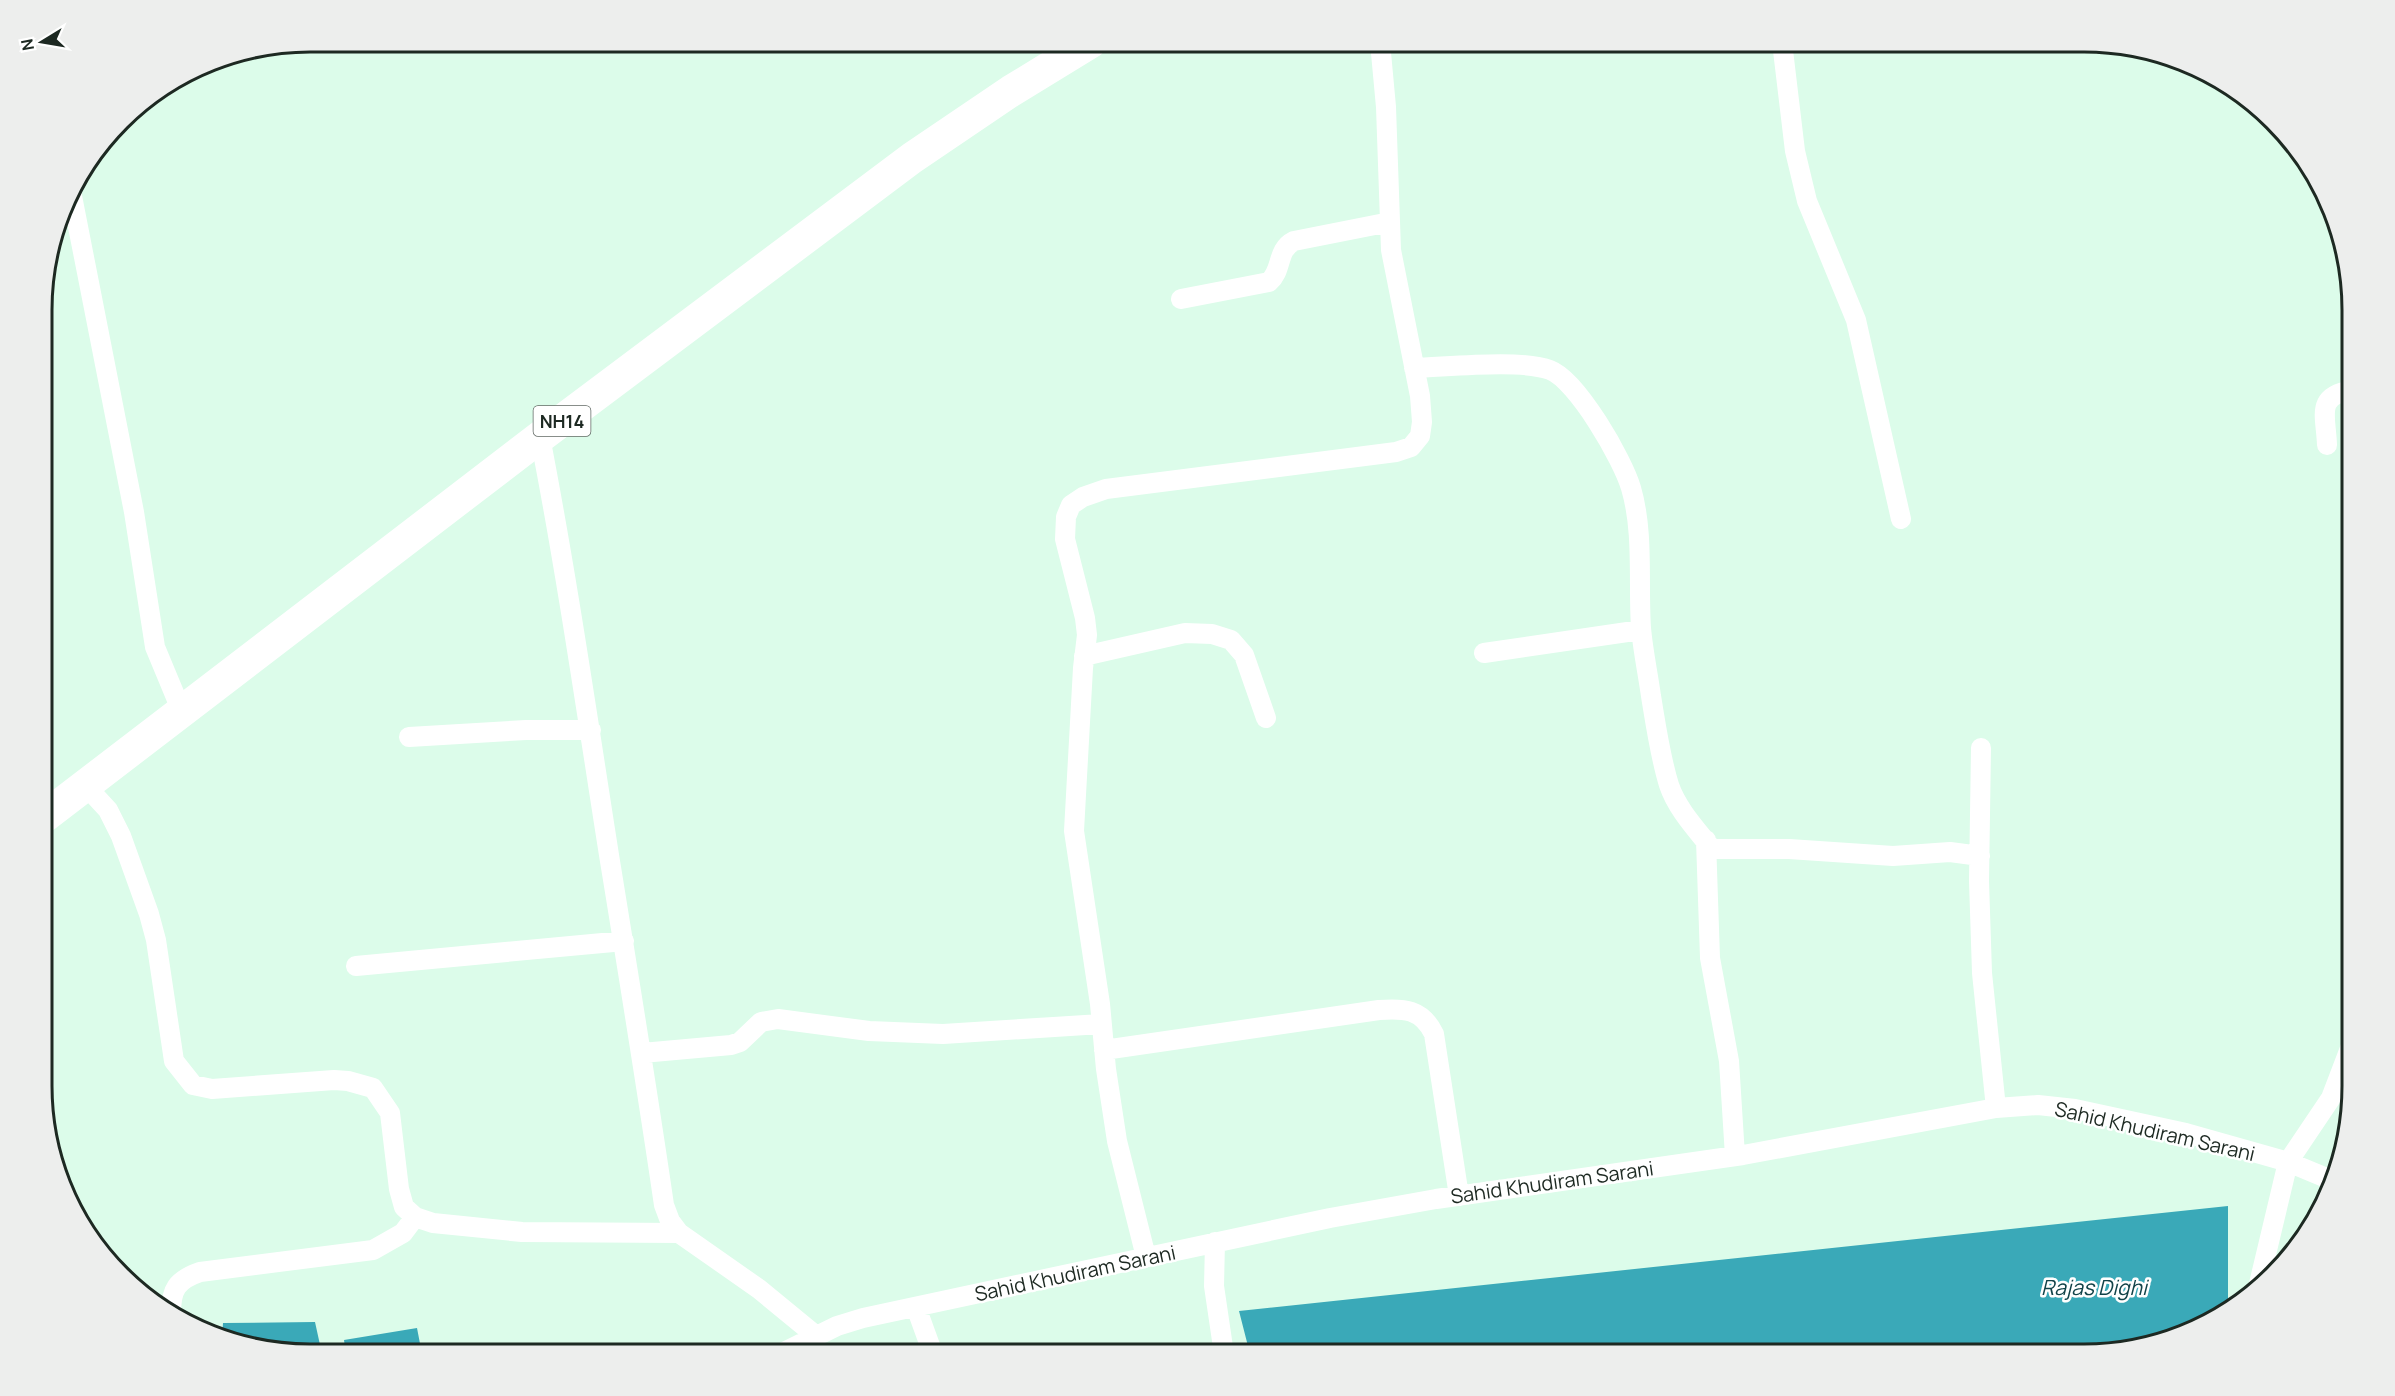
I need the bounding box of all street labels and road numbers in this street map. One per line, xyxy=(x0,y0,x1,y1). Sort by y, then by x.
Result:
road number: NH14 xyxy=(534,406,590,436)
street label: Sahid Khudiram Sarani xyxy=(2052,1095,2258,1167)
street label: Sahid Khudiram Sarani xyxy=(1449,1154,1655,1210)
street label: Sahid Khudiram Sarani xyxy=(972,1239,1178,1307)

